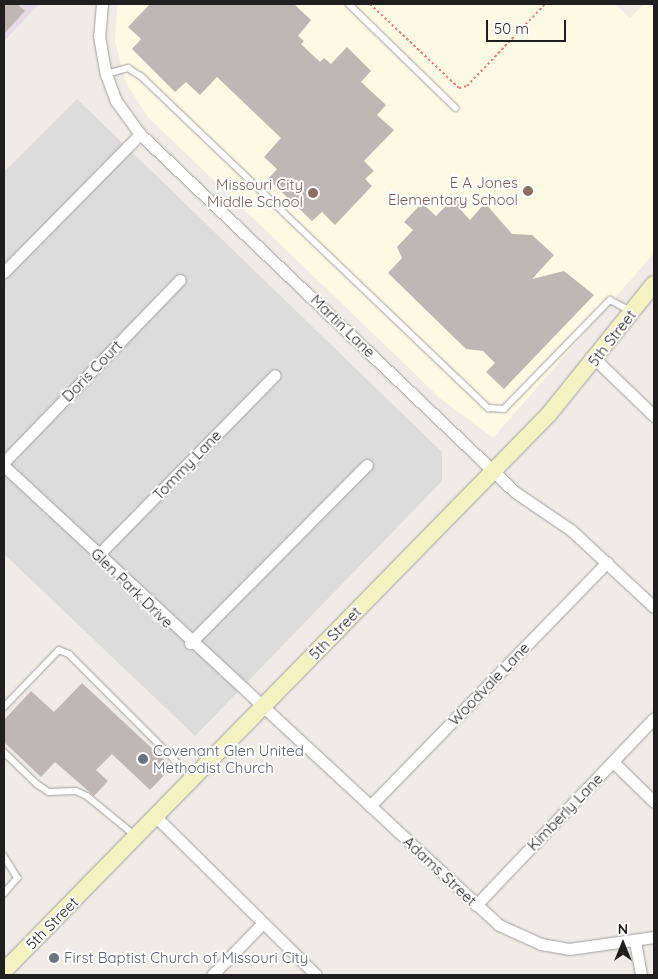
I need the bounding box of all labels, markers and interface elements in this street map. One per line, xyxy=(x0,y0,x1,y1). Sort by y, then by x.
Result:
scale bar xyxy=(488,10,568,42)
text: 50 m xyxy=(494,19,529,38)
place label: E A Jones Elementary School xyxy=(388,173,518,208)
place label: Missouri City Middle School xyxy=(207,175,303,210)
marker: E A Jones Elementary School xyxy=(522,185,534,197)
marker: Missouri City Middle School xyxy=(307,187,319,199)
street label: Martin Lane xyxy=(307,291,379,361)
street label: 5th Street xyxy=(584,306,640,370)
street label: Doris Court xyxy=(58,337,126,405)
street label: Tommy Lane xyxy=(149,426,225,504)
street label: Glen Park Drive xyxy=(87,544,177,632)
street label: 5th Street xyxy=(305,603,365,663)
street label: Woodvale Lane xyxy=(445,639,533,729)
place label: Covenant Glen United Methodist Church xyxy=(153,741,304,776)
marker: Covenant Glen United Methodist Church xyxy=(137,753,149,765)
street label: Kimberly Lane xyxy=(524,770,606,854)
street label: Adams Street xyxy=(400,832,480,910)
street label: 5th Street xyxy=(22,893,82,953)
north arrow xyxy=(598,919,648,969)
text: N xyxy=(618,920,628,938)
place label: First Baptist Church of Missouri City xyxy=(64,949,308,967)
marker: First Baptist Church of Missouri City xyxy=(48,952,60,964)

